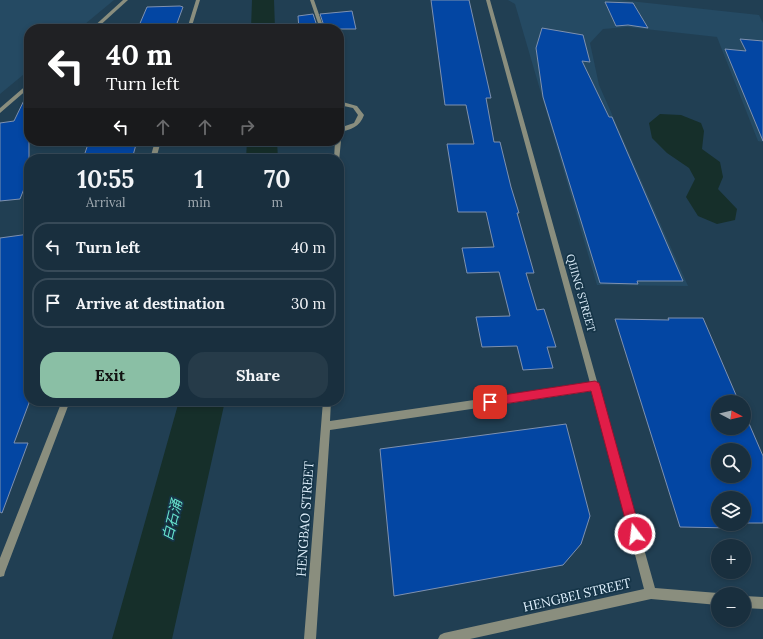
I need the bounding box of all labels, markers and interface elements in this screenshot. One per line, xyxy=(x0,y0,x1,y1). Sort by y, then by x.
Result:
text: 40 m xyxy=(106,37,172,73)
icon: left xyxy=(40,40,92,92)
text: Turn left xyxy=(106,72,179,95)
icon: left xyxy=(110,116,132,138)
icon: ahead xyxy=(152,116,174,138)
icon: ahead xyxy=(194,116,216,138)
icon: right xyxy=(236,116,258,138)
text: 10:55 xyxy=(77,164,134,195)
text: 1 xyxy=(194,164,204,195)
text: 70 xyxy=(264,164,291,195)
text: Arrival xyxy=(86,194,126,211)
text: min xyxy=(188,194,211,211)
text: m xyxy=(272,194,283,211)
icon: left xyxy=(42,236,64,258)
text: Turn left xyxy=(76,238,140,257)
text: 40 m xyxy=(291,238,326,257)
street label: QIJING STREET xyxy=(563,252,599,334)
icon: arrive xyxy=(42,292,64,314)
text: Arrive at destination xyxy=(76,294,225,313)
text: 30 m xyxy=(291,294,326,313)
button: Exit xyxy=(40,352,180,398)
button: Share xyxy=(188,352,328,398)
pin xyxy=(473,385,507,419)
icon: arrive xyxy=(479,391,501,413)
north arrow xyxy=(711,395,751,435)
map controls xyxy=(711,395,751,627)
button: search xyxy=(711,443,751,483)
street label: HENGBAO STREET xyxy=(292,460,318,577)
button: layers xyxy=(711,491,751,531)
water label: 白石涌 xyxy=(158,496,186,543)
position arrow xyxy=(614,513,656,555)
button: + xyxy=(711,539,751,579)
street label: HENGBEI STREET xyxy=(521,574,633,616)
button: − xyxy=(711,587,751,627)

